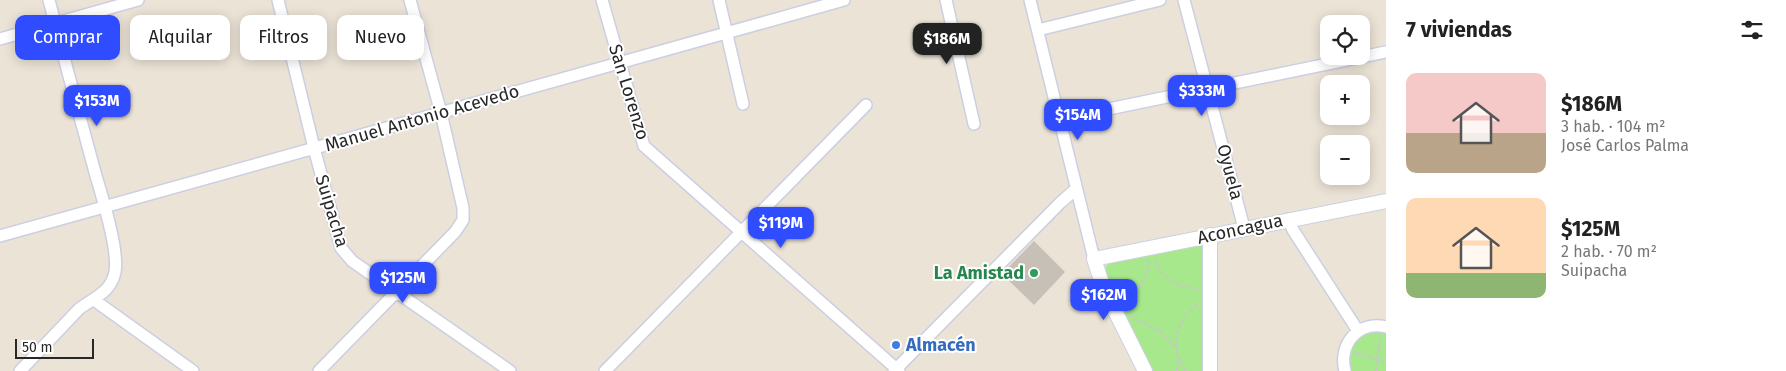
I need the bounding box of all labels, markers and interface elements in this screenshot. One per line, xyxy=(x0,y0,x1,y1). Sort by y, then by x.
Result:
chip: Comprar xyxy=(15,15,120,60)
chip: Alquilar xyxy=(130,15,230,60)
chip: Filtros xyxy=(240,15,327,60)
chip: Nuevo xyxy=(337,15,424,60)
map controls xyxy=(1320,15,1370,185)
button: locate xyxy=(1320,15,1370,65)
icon: filters xyxy=(1738,16,1766,44)
text: 7 viviendas xyxy=(1406,17,1512,43)
pin: $186M xyxy=(912,22,982,65)
text: $186M xyxy=(924,29,970,48)
street label: San Lorenzo xyxy=(604,41,654,143)
pin: $333M xyxy=(1167,74,1237,117)
button: + xyxy=(1320,75,1370,125)
street label: Manuel Antonio Acevedo xyxy=(322,80,522,156)
text: $333M xyxy=(1179,81,1225,100)
pin: $153M xyxy=(62,84,132,127)
text: $153M xyxy=(75,91,119,110)
text: $186M xyxy=(1561,91,1622,117)
icon: home xyxy=(1446,93,1506,153)
pin: $154M xyxy=(1043,98,1113,141)
text: $154M xyxy=(1055,105,1101,124)
text: 3 hab. · 104 m² xyxy=(1561,117,1665,136)
button: − xyxy=(1320,135,1370,185)
text: José Carlos Palma xyxy=(1561,136,1689,155)
street label: Oyuela xyxy=(1212,142,1248,202)
street label: Suipacha xyxy=(311,172,353,250)
pin: $119M xyxy=(746,206,816,249)
street label: Aconcagua xyxy=(1195,209,1285,249)
text: $119M xyxy=(759,213,803,232)
text: $125M xyxy=(1561,216,1620,242)
icon: home xyxy=(1446,218,1506,278)
text: 2 hab. · 70 m² xyxy=(1561,242,1657,261)
text: Suipacha xyxy=(1561,261,1627,280)
pin: $125M xyxy=(368,262,438,304)
place label: La Amistad xyxy=(934,262,1024,284)
marker: La Amistad xyxy=(1028,267,1040,279)
text: $125M xyxy=(380,268,426,287)
pin: $162M xyxy=(1069,278,1139,321)
text: $162M xyxy=(1081,285,1127,304)
place label: Almacén xyxy=(905,334,976,356)
scale bar xyxy=(15,336,94,359)
text: 50 m xyxy=(22,339,53,356)
marker: Almacén xyxy=(890,339,902,351)

